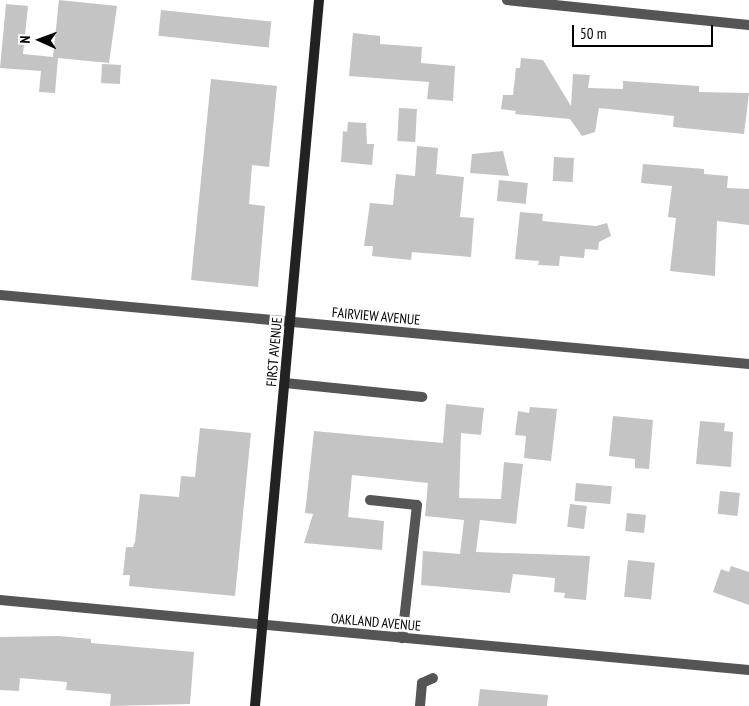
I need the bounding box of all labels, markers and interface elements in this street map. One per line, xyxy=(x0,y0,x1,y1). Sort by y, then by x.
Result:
north arrow xyxy=(15,15,65,65)
scale bar xyxy=(574,15,715,47)
text: 50 m xyxy=(580,24,606,43)
text: N xyxy=(16,35,34,44)
street label: FAIRVIEW AVENUE xyxy=(331,304,421,328)
street label: FIRST AVENUE xyxy=(263,316,285,388)
street label: OAKLAND AVENUE xyxy=(330,610,422,634)

